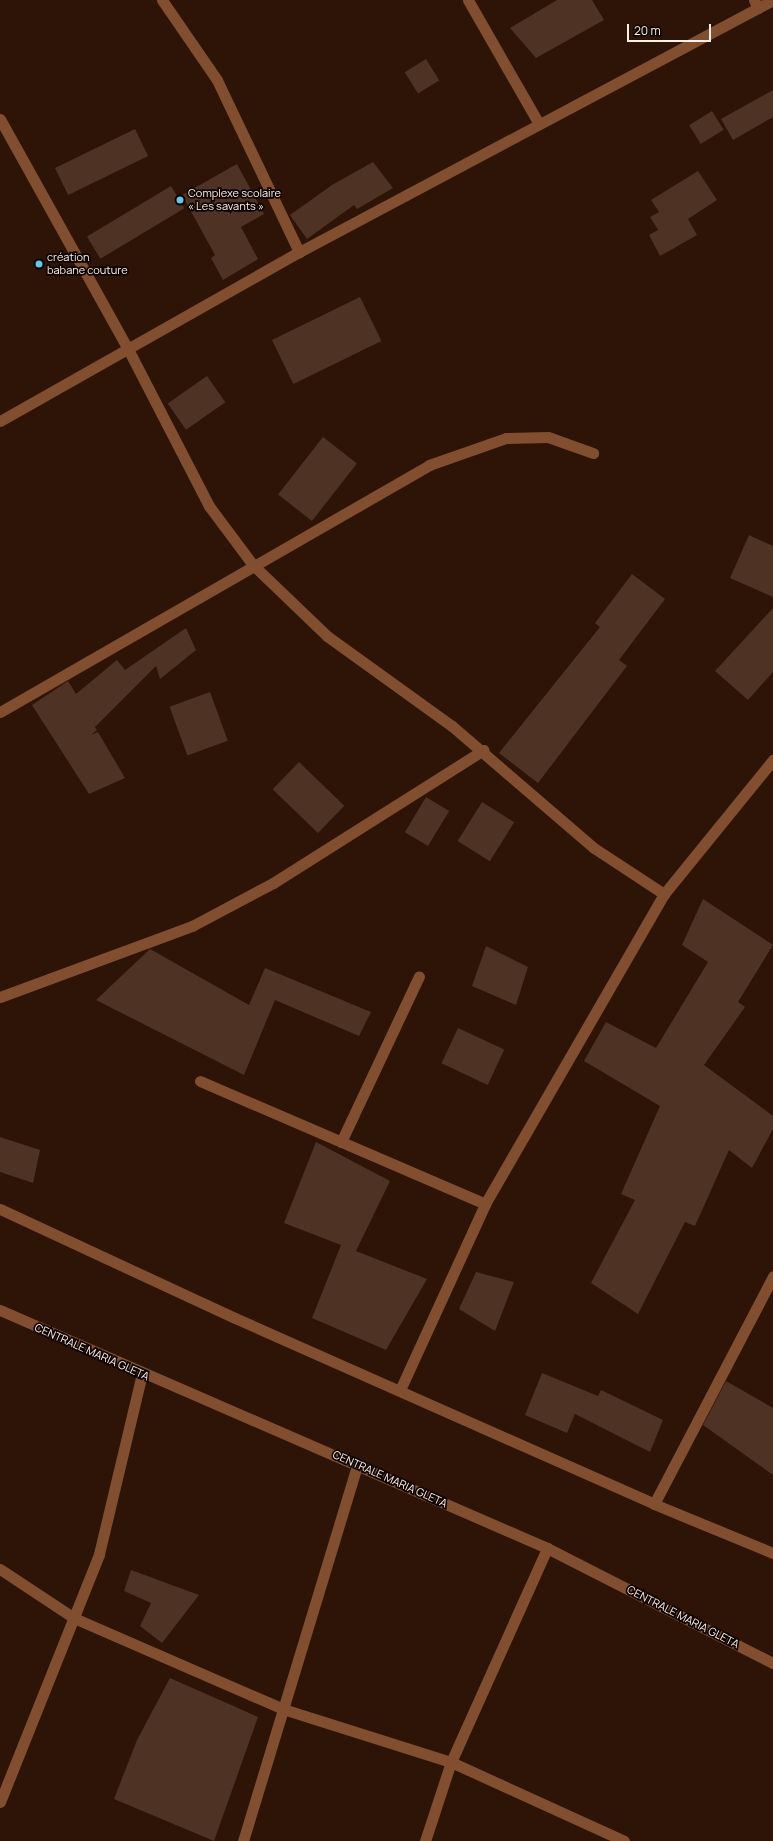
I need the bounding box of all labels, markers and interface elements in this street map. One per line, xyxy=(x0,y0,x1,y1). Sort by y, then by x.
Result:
scale bar xyxy=(629,16,713,42)
text: 20 m xyxy=(634,22,661,39)
place label: Complexe scolaire « Les savants » xyxy=(188,187,281,213)
marker: Complexe scolaire « Les savants » xyxy=(175,195,185,205)
place label: création babane couture xyxy=(47,251,128,277)
marker: création babane couture xyxy=(34,259,44,269)
street label: CENTRALE MARIA GLETA xyxy=(33,1321,151,1383)
street label: CENTRALE MARIA GLETA xyxy=(331,1448,449,1510)
street label: CENTRALE MARIA GLETA xyxy=(625,1583,741,1651)

